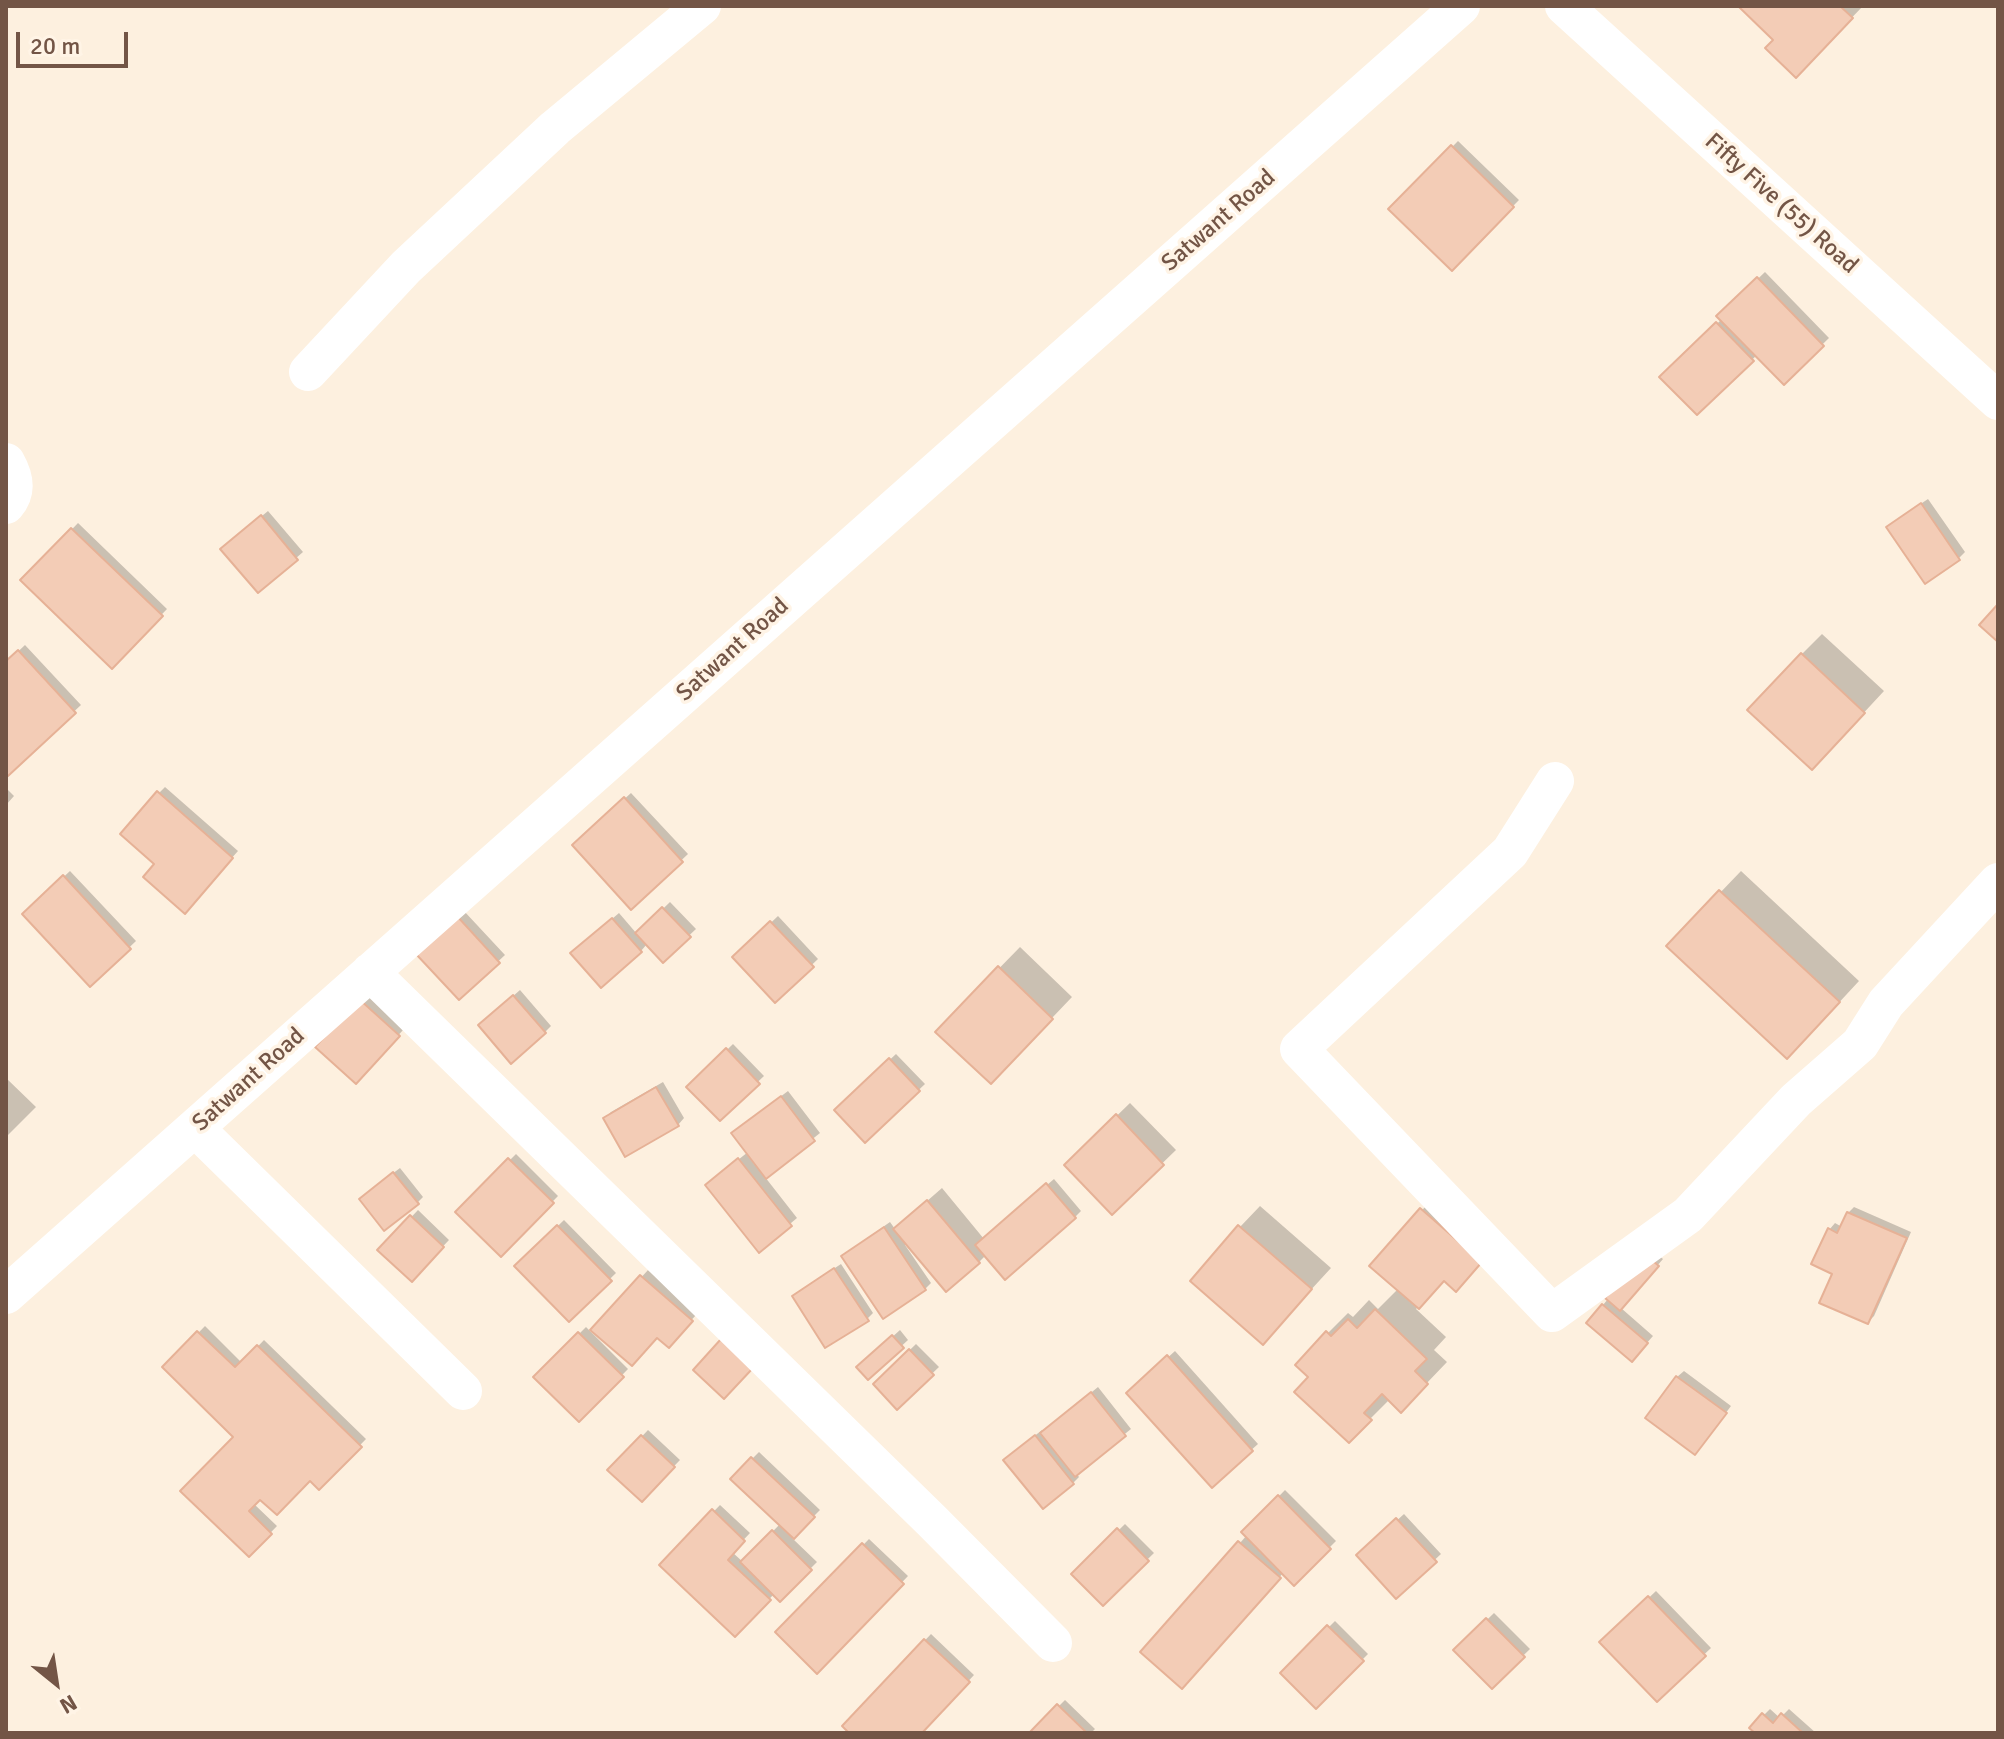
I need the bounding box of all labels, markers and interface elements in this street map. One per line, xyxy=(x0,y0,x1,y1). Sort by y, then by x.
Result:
scale bar xyxy=(20,16,132,66)
text: 20 m xyxy=(30,31,80,61)
street label: Fifty Five (55) Road xyxy=(1698,128,1864,280)
street label: Satwant Road xyxy=(1156,164,1282,278)
street label: Satwant Road xyxy=(671,592,795,708)
street label: Satwant Road xyxy=(187,1022,311,1138)
north arrow xyxy=(16,1643,96,1723)
text: N xyxy=(55,1689,82,1720)

